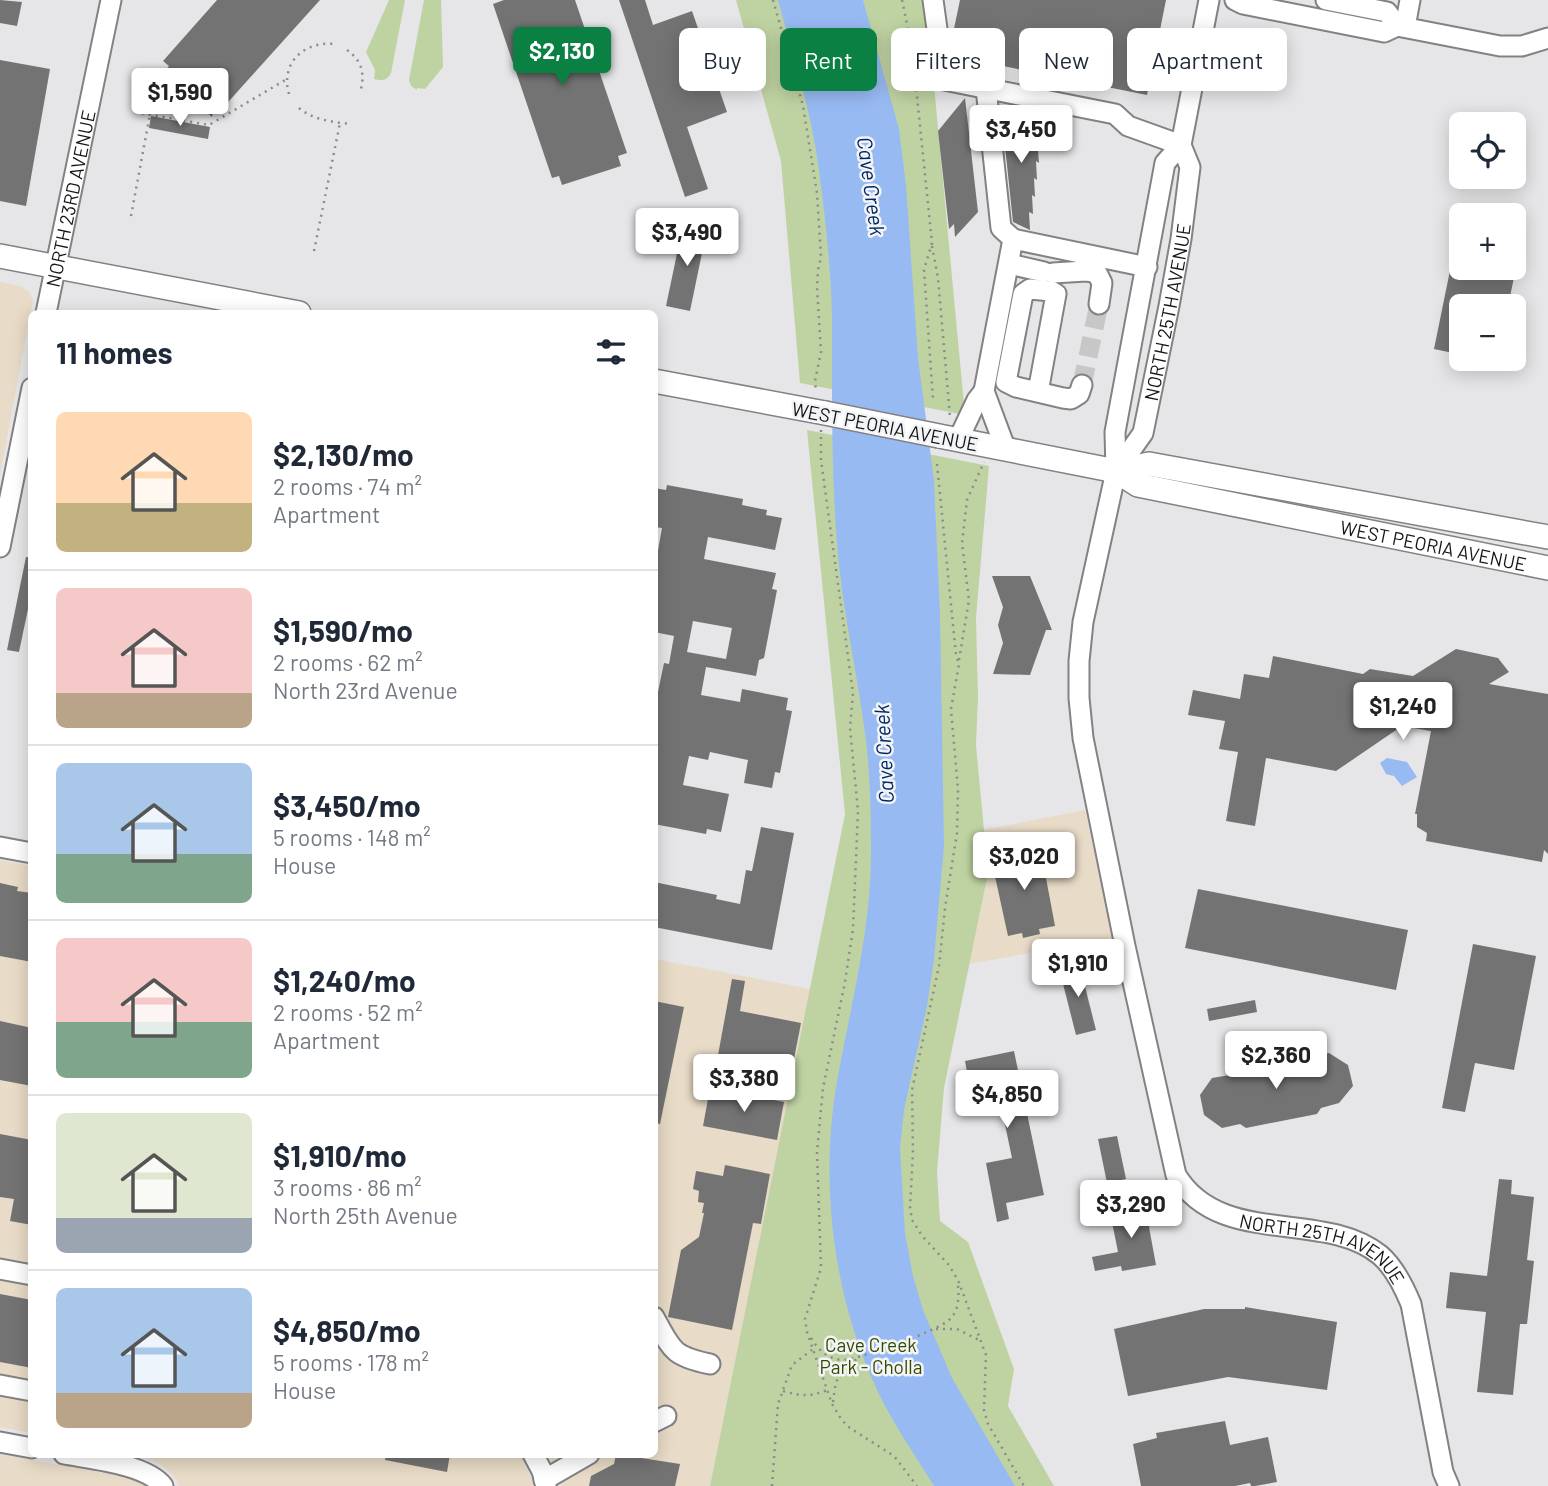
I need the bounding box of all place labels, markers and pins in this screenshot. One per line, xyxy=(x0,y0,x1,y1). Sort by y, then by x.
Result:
pin: $2,130 xyxy=(505,28,619,87)
pin: $1,590 xyxy=(123,68,237,128)
pin: $3,450 xyxy=(964,106,1078,165)
pin: $3,490 xyxy=(630,208,744,268)
pin: $1,240 xyxy=(1346,682,1460,742)
pin: $3,020 xyxy=(967,832,1081,892)
pin: $1,910 xyxy=(1021,940,1135,999)
pin: $2,360 xyxy=(1219,1032,1333,1091)
pin: $3,380 xyxy=(687,1054,801,1114)
pin: $4,850 xyxy=(950,1070,1064,1130)
pin: $3,290 xyxy=(1074,1180,1188,1240)

